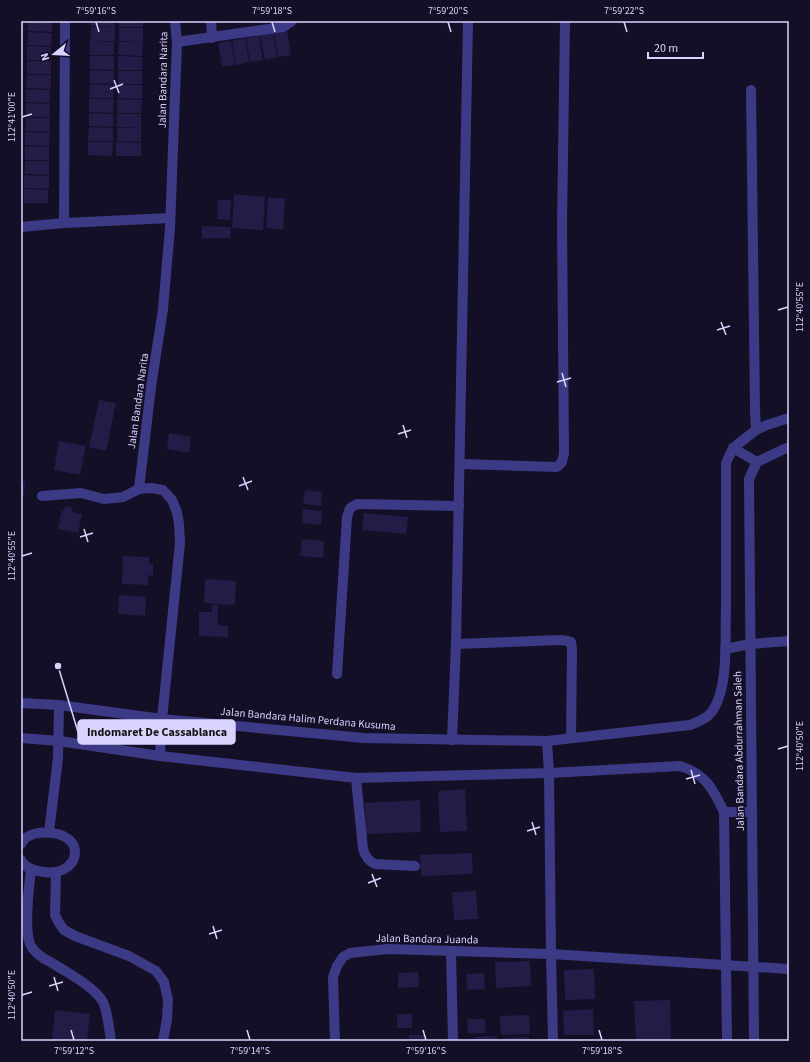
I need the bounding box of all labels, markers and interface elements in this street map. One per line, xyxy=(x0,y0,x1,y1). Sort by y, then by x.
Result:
text: 7°59'16"S xyxy=(76,4,116,18)
text: 7°59'18"S xyxy=(252,4,292,18)
text: 7°59'20"S xyxy=(428,4,468,18)
text: 7°59'22"S xyxy=(604,4,644,18)
street label: Jalan Bandara Narita xyxy=(155,32,171,128)
north arrow xyxy=(34,34,74,74)
scale bar xyxy=(648,34,703,60)
text: 20 m xyxy=(654,40,678,57)
text: N xyxy=(37,51,53,63)
text: 112°41'00"E xyxy=(5,92,19,142)
text: 112°40'55"E xyxy=(793,282,807,332)
street label: Jalan Bandara Narita xyxy=(124,352,152,450)
text: 112°40'55"E xyxy=(5,531,19,581)
street label: Jalan Bandara Abdurrahman Saleh xyxy=(730,671,748,831)
street label: Jalan Bandara Halim Perdana Kusuma xyxy=(220,704,396,734)
callout: Indomaret De Cassablanca xyxy=(78,720,235,744)
text: 112°40'50"E xyxy=(793,721,807,771)
text: Indomaret De Cassablanca xyxy=(87,724,227,741)
street label: Jalan Bandara Juanda xyxy=(375,931,479,947)
text: 112°40'50"E xyxy=(5,970,19,1020)
text: 7°59'12"S xyxy=(54,1044,94,1058)
text: 7°59'14"S xyxy=(230,1044,270,1058)
text: 7°59'16"S xyxy=(406,1044,446,1058)
text: 7°59'18"S xyxy=(582,1044,622,1058)

